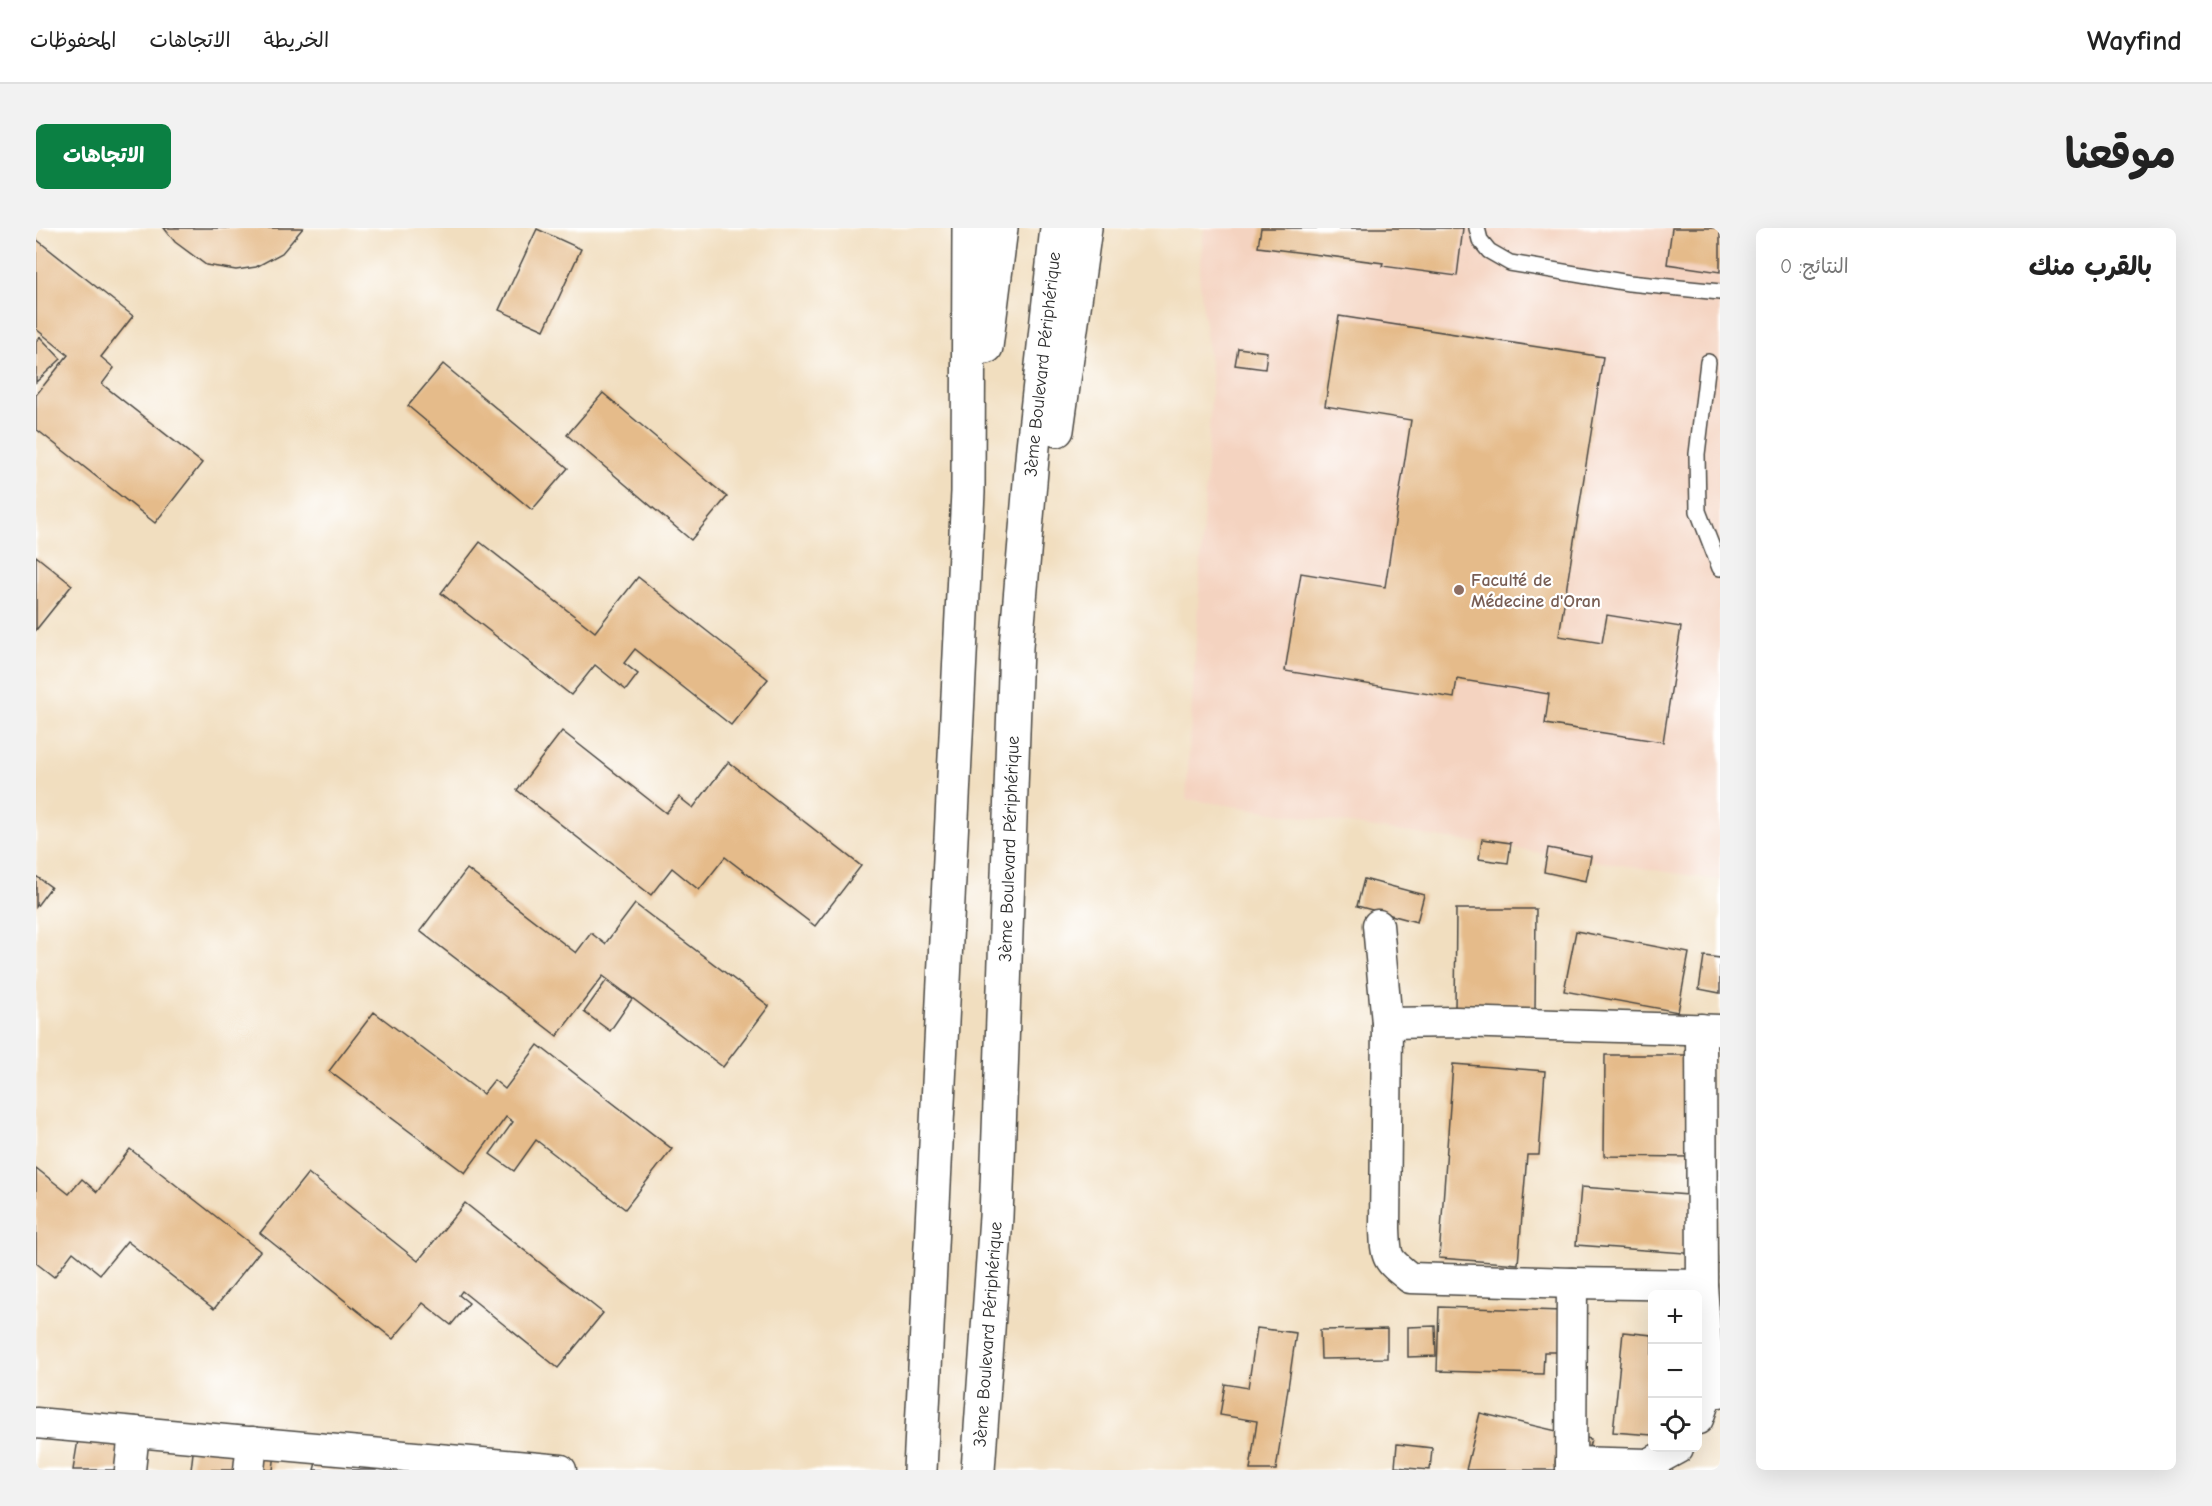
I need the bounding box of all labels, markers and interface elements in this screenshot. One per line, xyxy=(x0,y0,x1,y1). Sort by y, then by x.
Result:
text: Wayfind xyxy=(2087,25,2182,57)
text: المحفوظات xyxy=(30,28,116,52)
text: الاتجاهات xyxy=(149,28,231,52)
text: الخريطة xyxy=(264,28,329,52)
button: الاتجاهات xyxy=(36,124,171,189)
text: موقعنا xyxy=(2065,130,2176,179)
street label: 3ème Boulevard Périphérique xyxy=(1021,251,1065,478)
text: بالقرب منك xyxy=(2029,252,2152,282)
text: النتائج: 0 xyxy=(1780,255,1849,278)
place label: Faculté de Médecine d'Oran xyxy=(1471,570,1601,612)
marker: Faculté de Médecine d'Oran xyxy=(1452,583,1466,597)
street label: 3ème Boulevard Périphérique xyxy=(995,735,1024,962)
street label: 3ème Boulevard Périphérique xyxy=(970,1221,1007,1448)
map controls xyxy=(1648,1290,1702,1452)
button: + xyxy=(1648,1290,1702,1344)
button: − xyxy=(1648,1344,1702,1398)
button: locate xyxy=(1648,1398,1702,1452)

